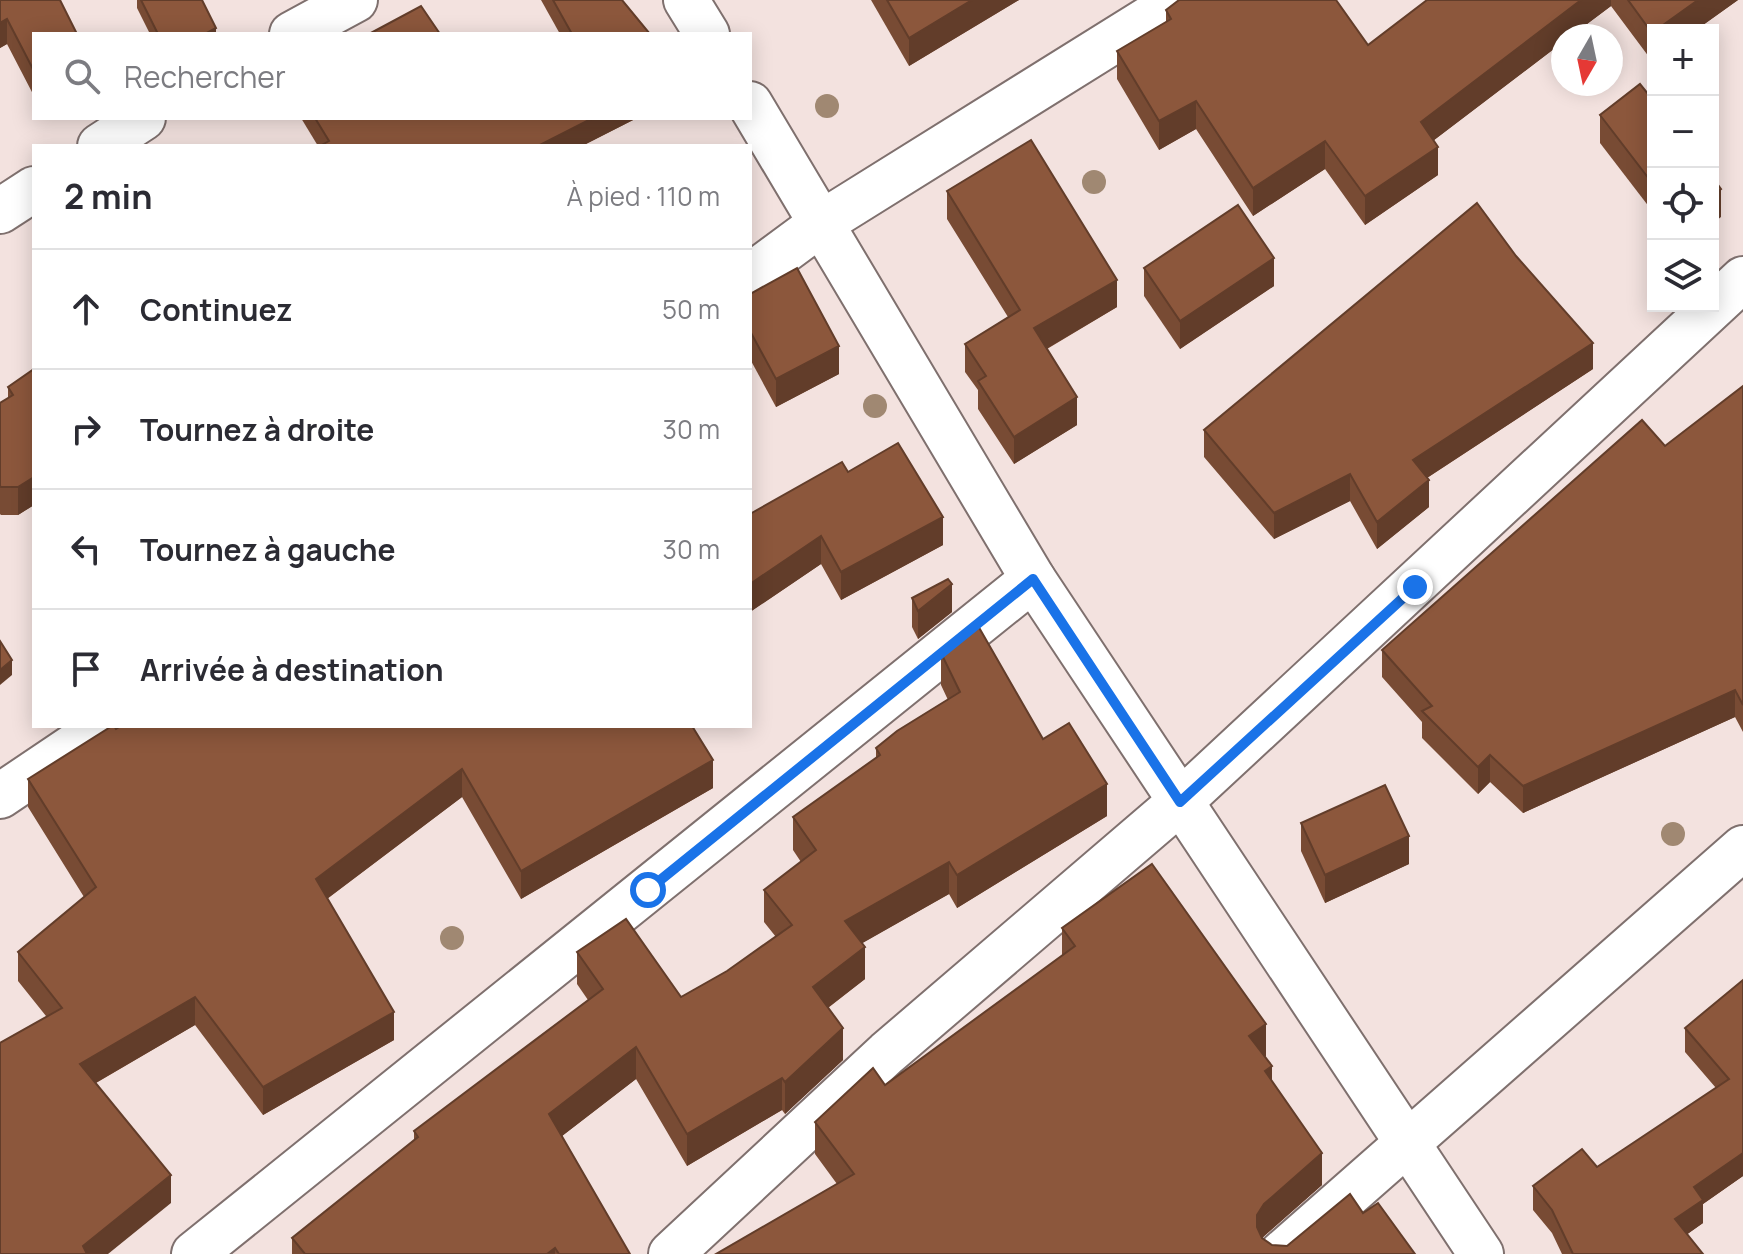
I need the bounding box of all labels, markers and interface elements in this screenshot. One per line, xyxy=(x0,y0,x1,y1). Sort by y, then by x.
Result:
north arrow xyxy=(1551,24,1623,96)
map controls xyxy=(1647,24,1719,312)
button: + xyxy=(1647,24,1719,96)
search box xyxy=(32,32,752,120)
icon: search xyxy=(60,54,104,98)
text: Rechercher xyxy=(124,56,286,97)
button: − xyxy=(1647,96,1719,168)
button: locate xyxy=(1647,168,1719,240)
text: 2 min xyxy=(64,173,152,219)
text: À pied · 110 m xyxy=(567,178,720,214)
button: layers xyxy=(1647,240,1719,312)
icon: ahead xyxy=(64,287,108,331)
text: Continuez xyxy=(140,289,292,330)
text: 50 m xyxy=(662,291,720,327)
icon: right xyxy=(64,407,108,451)
text: Tournez à droite xyxy=(140,409,374,450)
text: 30 m xyxy=(663,411,720,447)
icon: left xyxy=(64,527,108,571)
text: Tournez à gauche xyxy=(140,529,396,570)
text: 30 m xyxy=(663,531,720,567)
route end xyxy=(1397,569,1433,605)
icon: arrive xyxy=(64,647,108,691)
text: Arrivée à destination xyxy=(140,649,443,690)
route start xyxy=(630,872,666,908)

